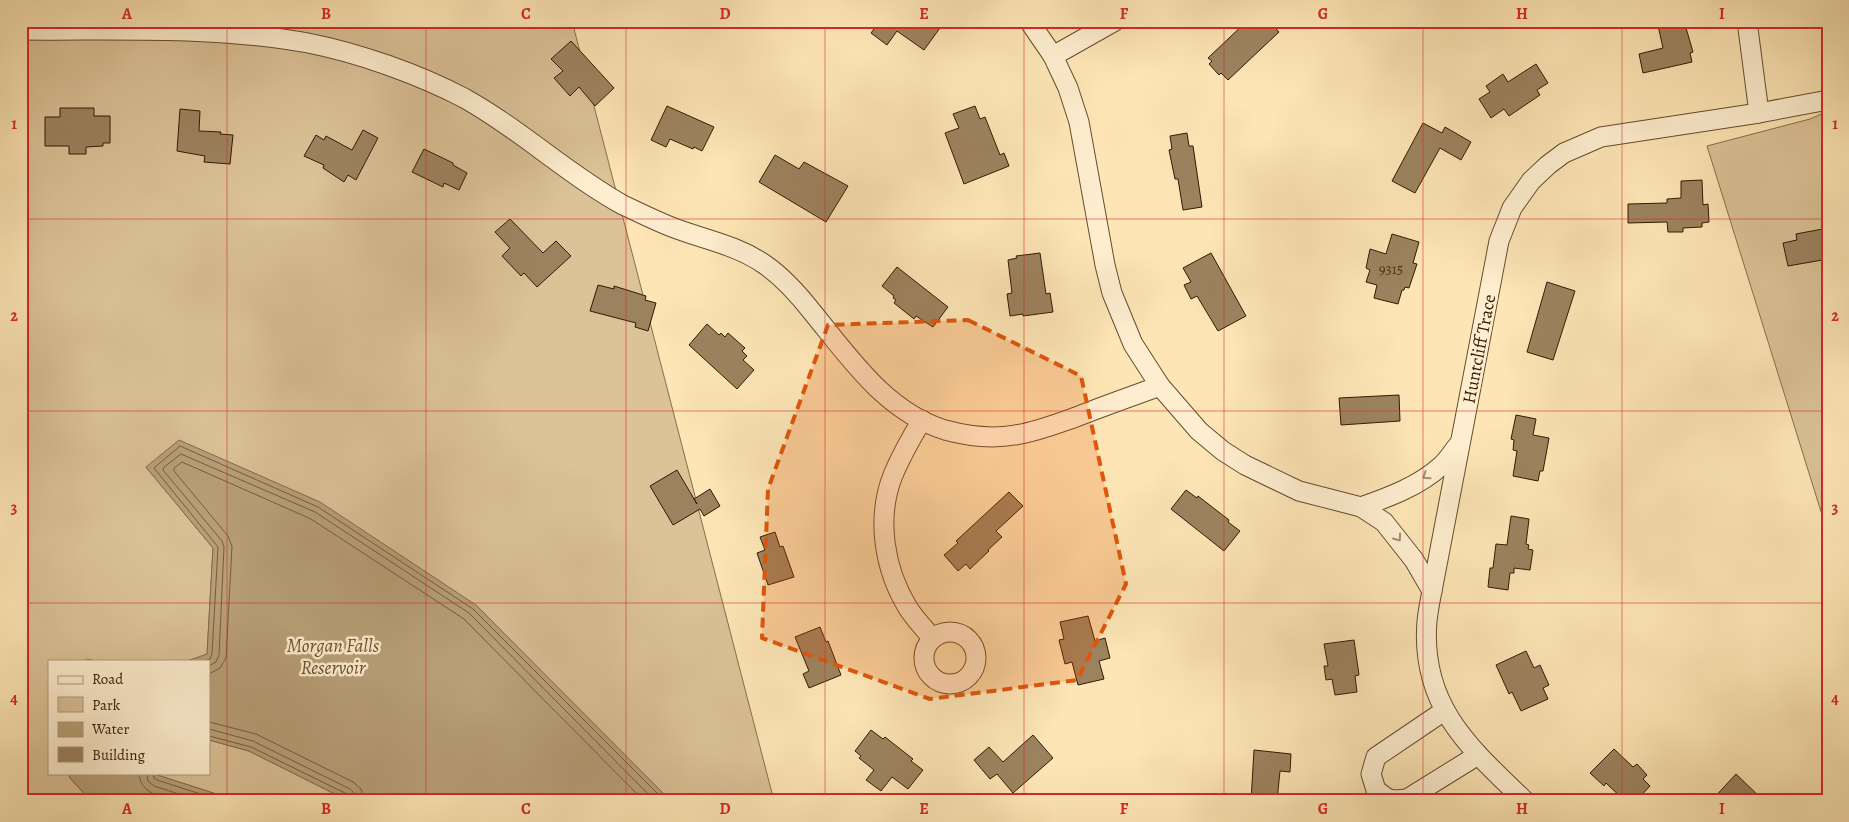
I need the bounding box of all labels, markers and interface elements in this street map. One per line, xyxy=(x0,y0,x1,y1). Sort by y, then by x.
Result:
text: A xyxy=(121,3,133,25)
text: B xyxy=(321,3,331,25)
text: C xyxy=(521,3,531,25)
text: D xyxy=(719,3,731,25)
text: E xyxy=(919,3,929,25)
text: F xyxy=(1120,3,1129,25)
text: G xyxy=(1318,3,1328,25)
text: H xyxy=(1516,3,1528,25)
text: I xyxy=(1719,3,1725,25)
text: 1 xyxy=(11,113,17,135)
text: 1 xyxy=(1832,113,1838,135)
house number: 9315 xyxy=(1379,259,1403,279)
street label: Huntcliff Trace xyxy=(1457,292,1501,406)
text: 2 xyxy=(10,305,18,327)
text: 2 xyxy=(1831,305,1839,327)
one-way arrow xyxy=(1422,470,1432,479)
text: 3 xyxy=(11,497,18,519)
text: 3 xyxy=(1832,497,1839,519)
one-way arrow xyxy=(1392,532,1400,541)
water label: Morgan Falls Reservoir xyxy=(287,633,380,681)
legend xyxy=(48,660,210,774)
text: Road xyxy=(92,669,124,689)
text: 4 xyxy=(10,688,18,710)
text: 4 xyxy=(1831,688,1839,710)
text: Park xyxy=(92,695,121,715)
text: Water xyxy=(91,719,129,739)
text: Building xyxy=(92,745,145,765)
text: A xyxy=(121,798,133,820)
text: B xyxy=(321,798,331,820)
text: C xyxy=(521,798,531,820)
text: D xyxy=(719,798,731,820)
text: E xyxy=(919,798,929,820)
text: F xyxy=(1120,798,1129,820)
text: G xyxy=(1318,798,1328,820)
text: H xyxy=(1516,798,1528,820)
text: I xyxy=(1719,798,1725,820)

